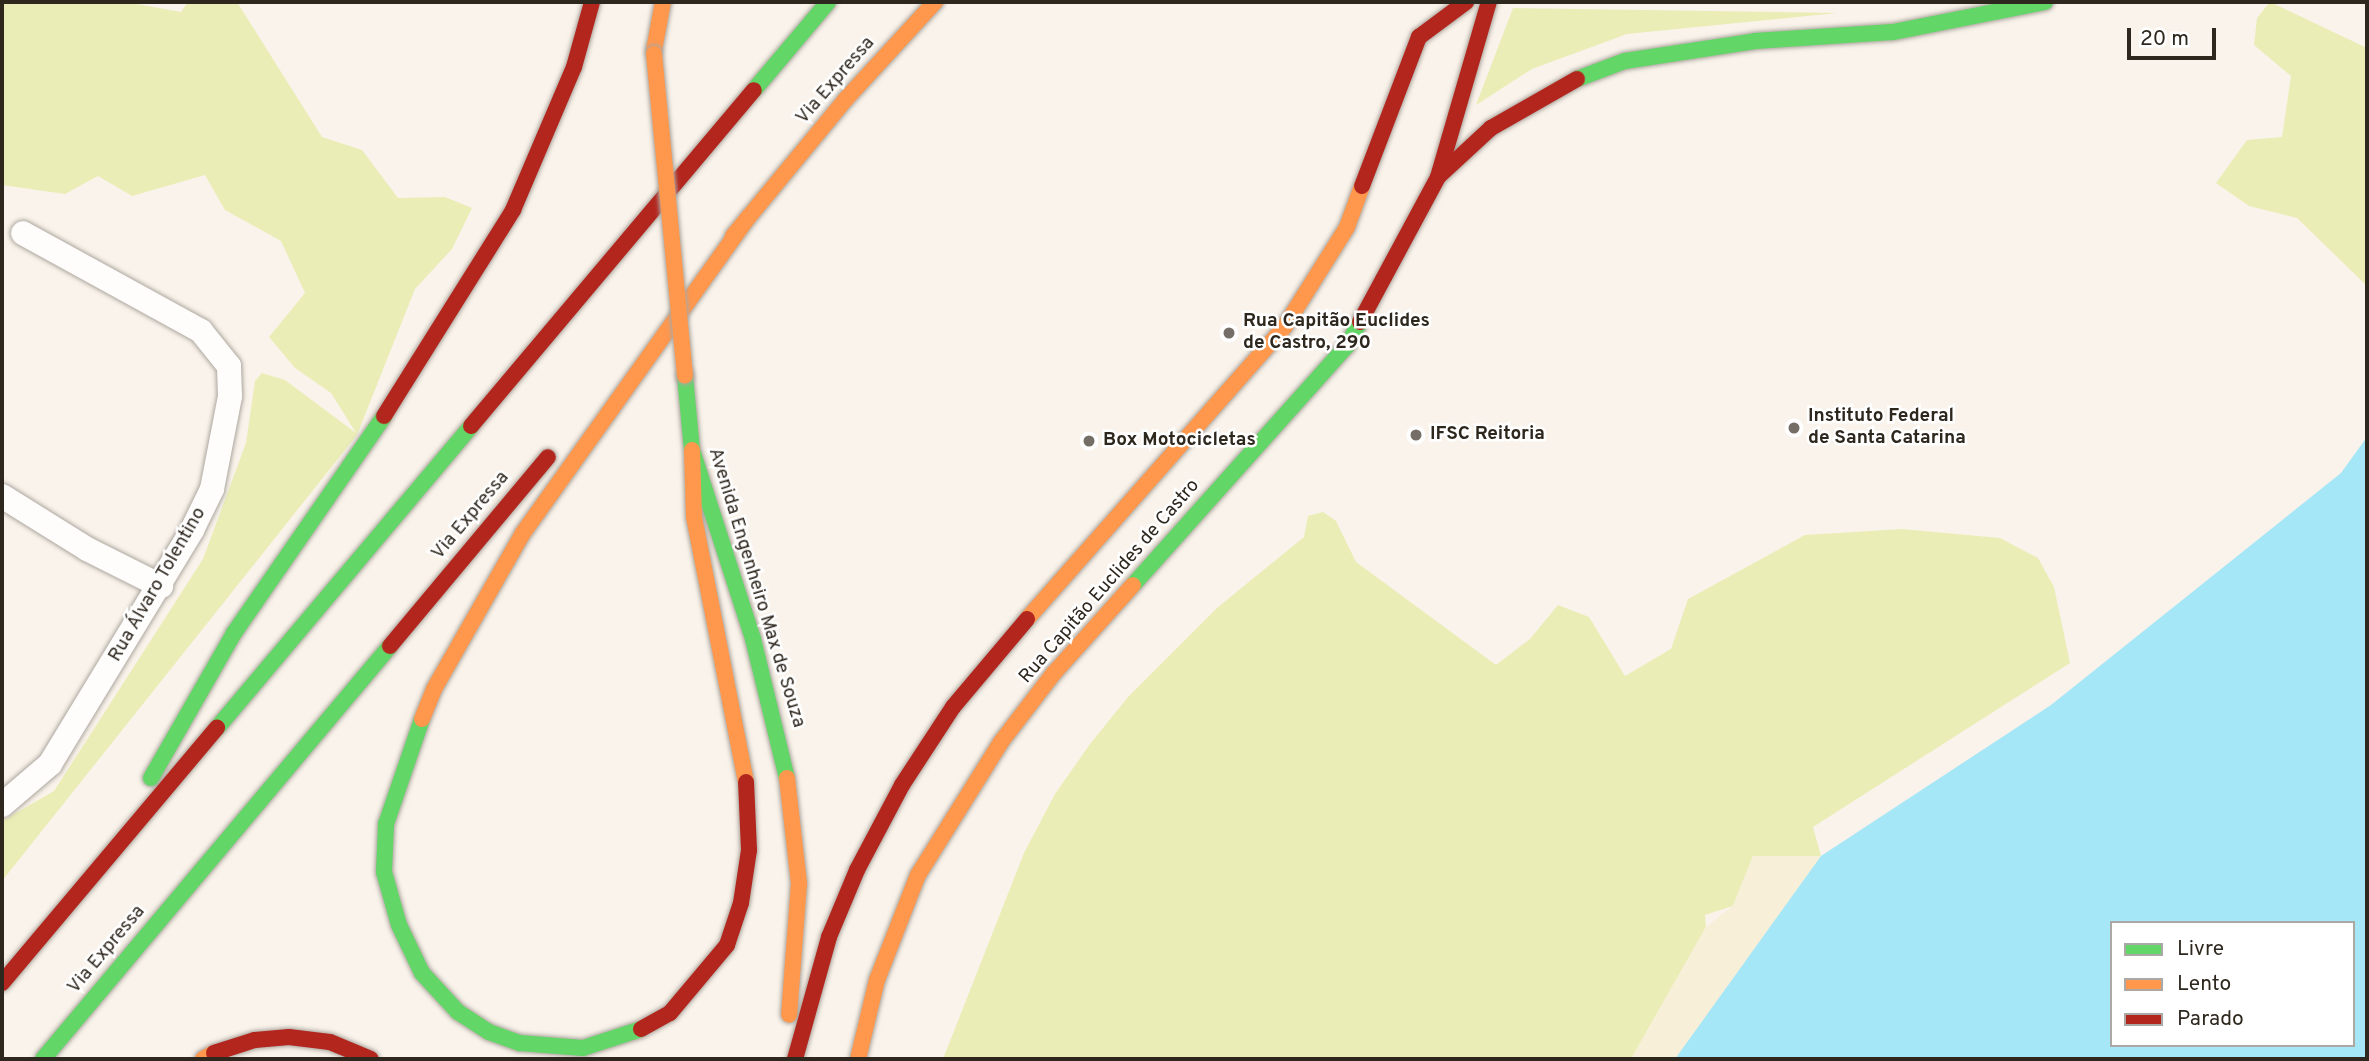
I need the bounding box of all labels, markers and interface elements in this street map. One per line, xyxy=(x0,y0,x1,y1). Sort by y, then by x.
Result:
scale bar xyxy=(2131,14,2220,58)
text: 20 m xyxy=(2140,26,2189,53)
street label: Via Expressa xyxy=(792,33,880,129)
place label: Rua Capitão Euclides de Castro, 290 xyxy=(1243,311,1430,355)
marker: Rua Capitão Euclides de Castro, 290 xyxy=(1221,325,1237,341)
place label: Instituto Federal de Santa Catarina xyxy=(1808,406,1966,450)
marker: Instituto Federal de Santa Catarina xyxy=(1786,420,1802,436)
place label: IFSC Reitoria xyxy=(1430,424,1545,446)
marker: IFSC Reitoria xyxy=(1408,427,1424,443)
place label: Box Motocicletas xyxy=(1103,430,1256,452)
marker: Box Motocicletas xyxy=(1081,433,1097,449)
street label: Avenida Engenheiro Max de Souza xyxy=(703,445,809,731)
street label: Via Expressa xyxy=(427,467,515,565)
street label: Rua Capitão Euclides de Castro xyxy=(1015,475,1205,689)
street label: Rua Álvaro Tolentino xyxy=(104,503,212,667)
street label: Via Expressa xyxy=(63,901,151,999)
legend xyxy=(2110,921,2355,1047)
text: Livre xyxy=(2177,936,2224,963)
text: Lento xyxy=(2177,971,2231,998)
text: Parado xyxy=(2177,1006,2244,1033)

